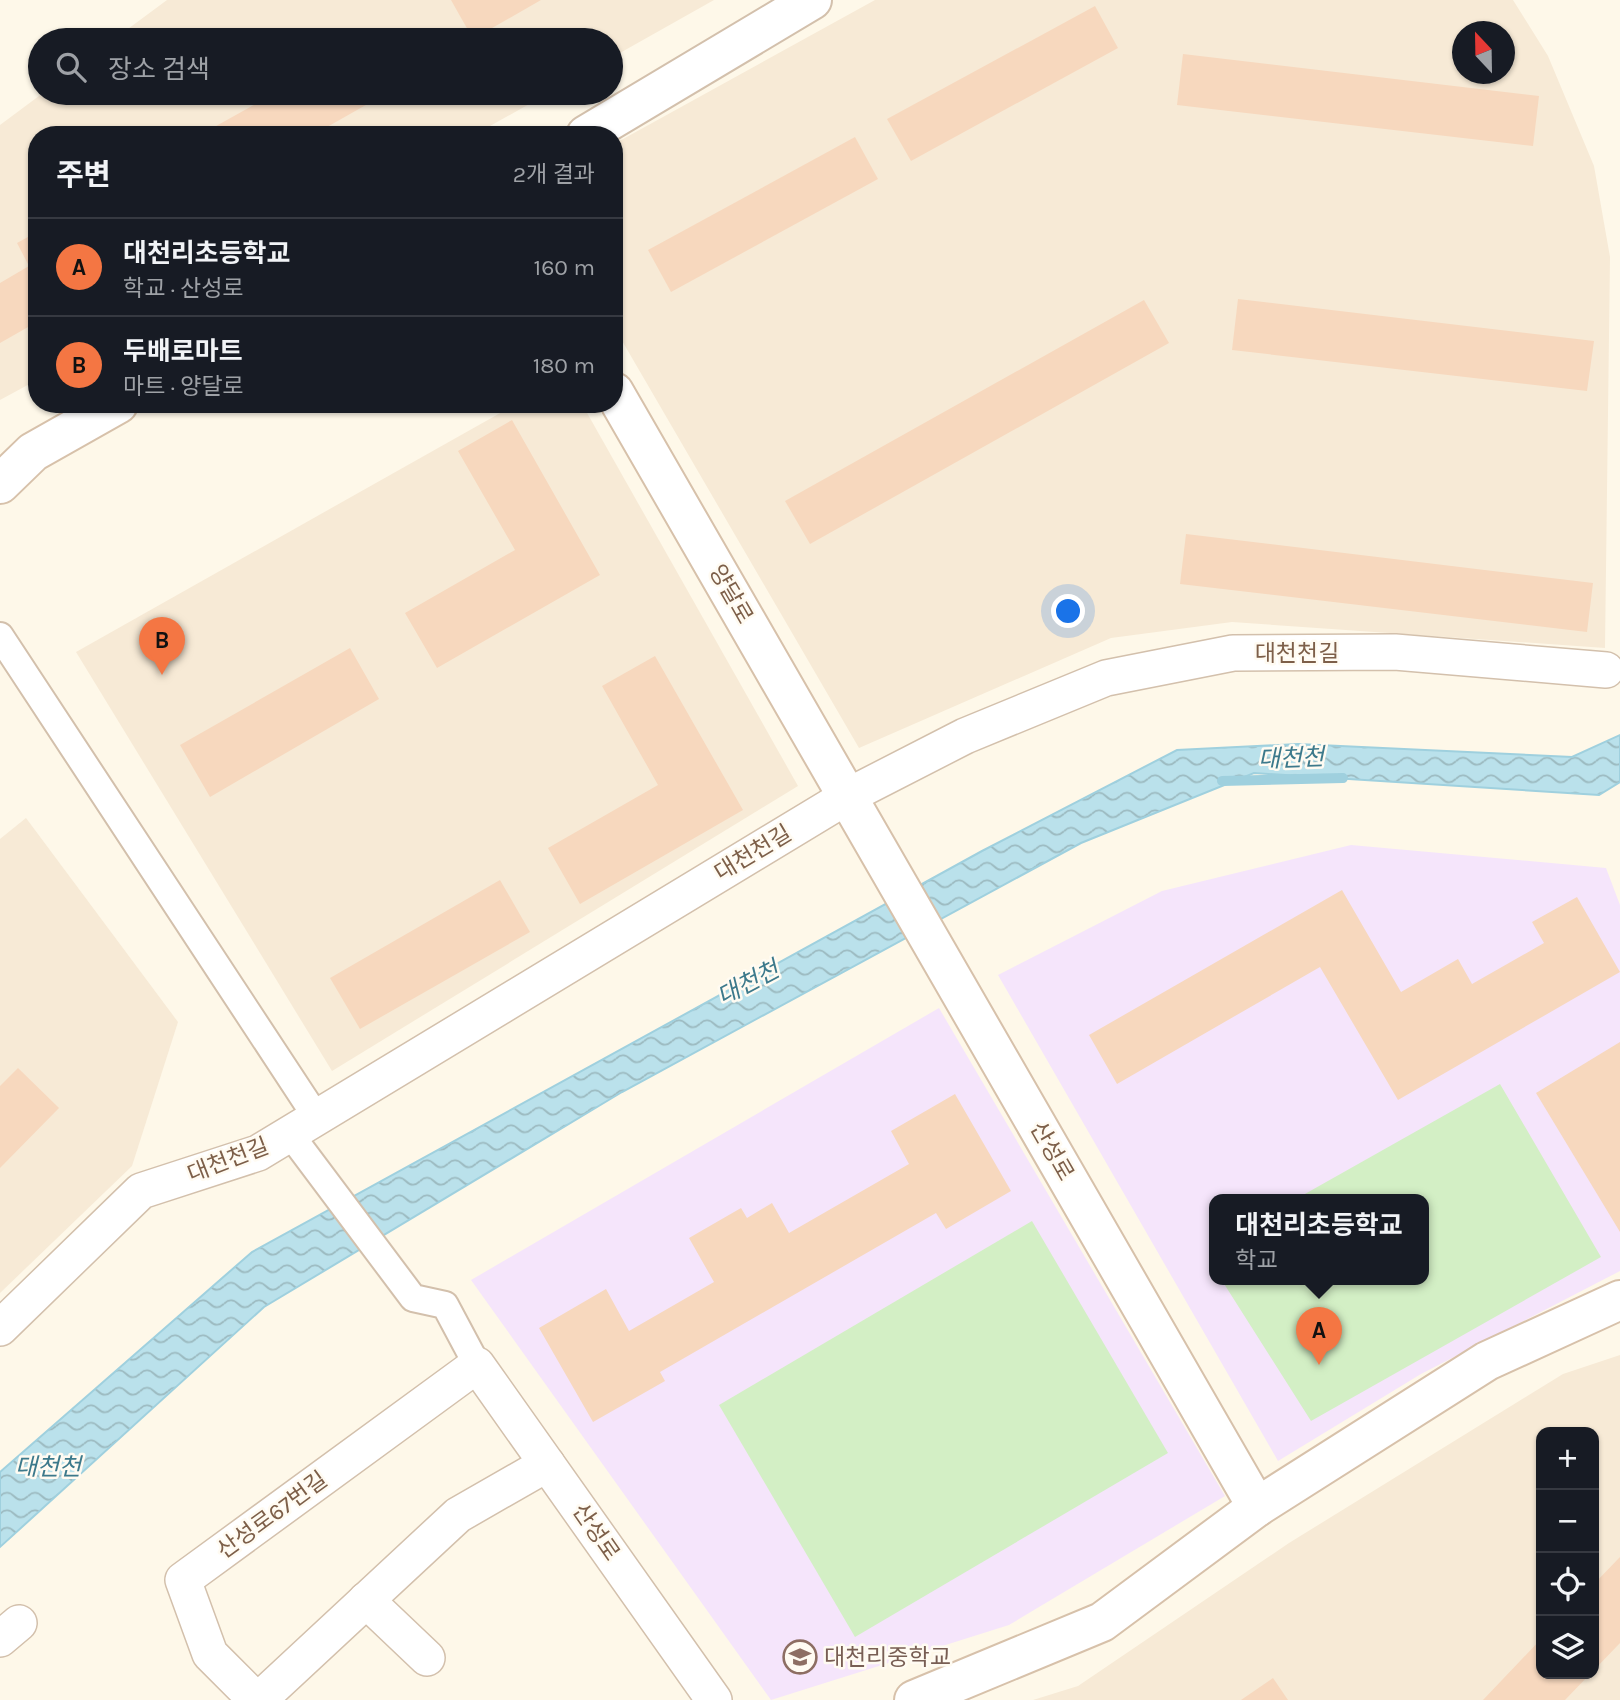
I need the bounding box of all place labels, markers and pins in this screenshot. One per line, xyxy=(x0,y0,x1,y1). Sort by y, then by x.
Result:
pin: B xyxy=(139,617,185,675)
pin: A xyxy=(1296,1307,1342,1365)
school or university icon: 대천리중학교 xyxy=(781,1638,819,1676)
place label: 대천리중학교 xyxy=(824,1644,951,1671)

